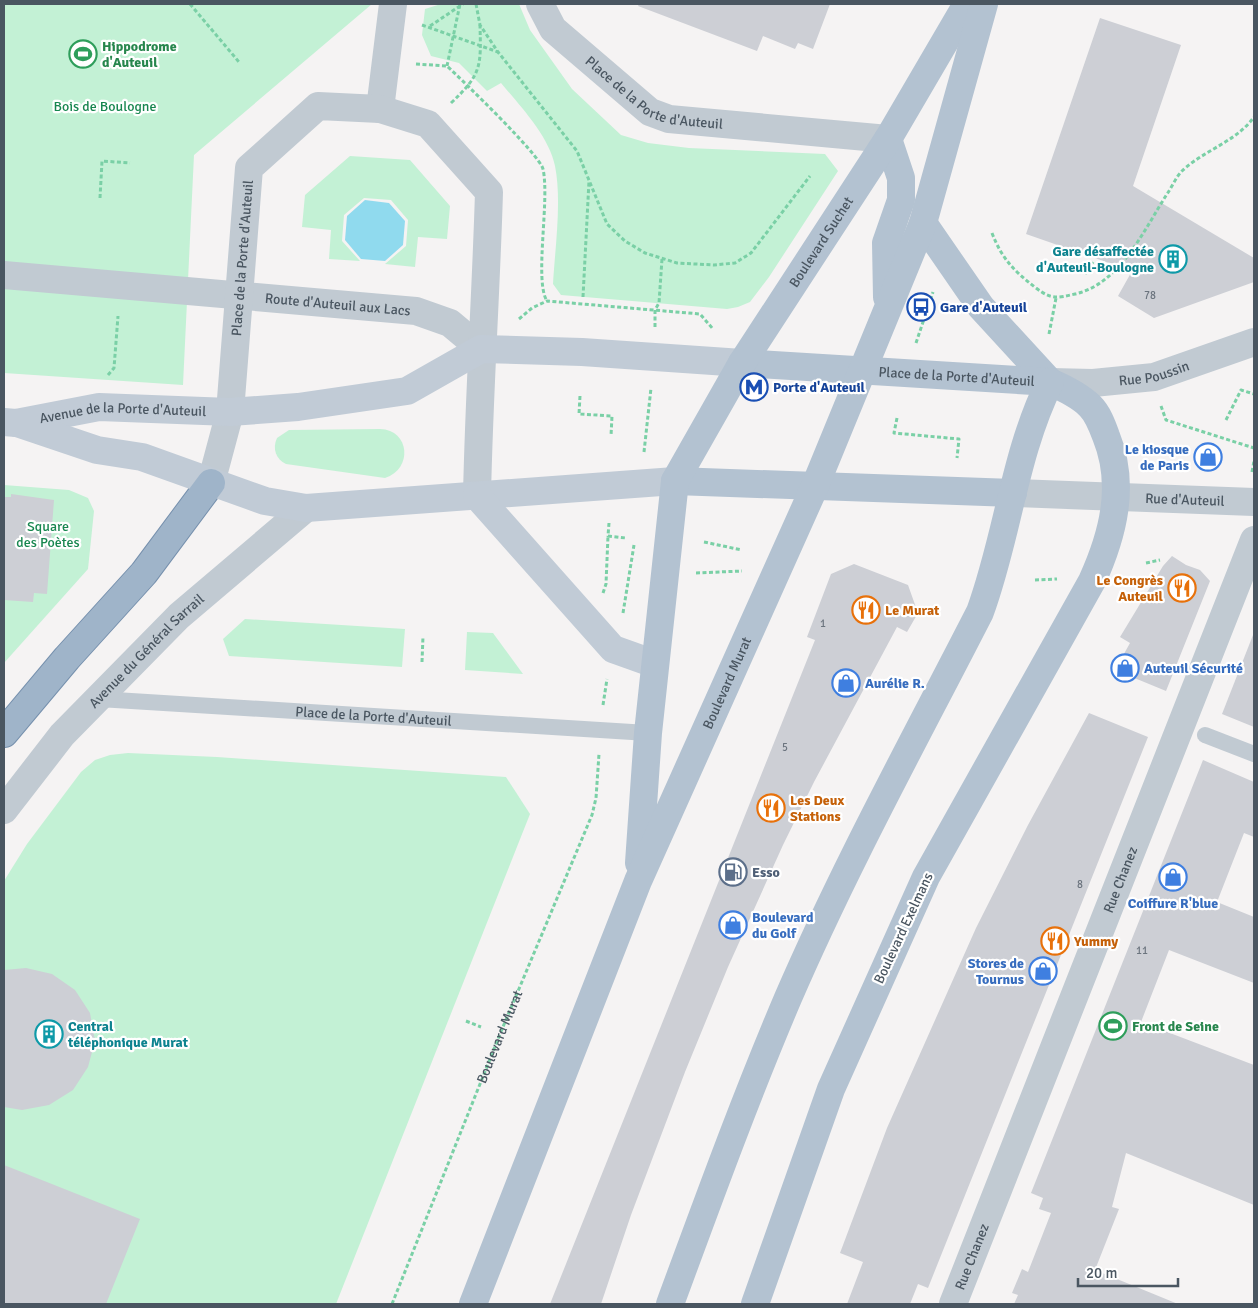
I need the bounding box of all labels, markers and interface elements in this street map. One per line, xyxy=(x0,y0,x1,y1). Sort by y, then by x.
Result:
place label: Hippodrome d'Auteuil xyxy=(102,38,177,71)
sports icon: Hippodrome d'Auteuil xyxy=(68,39,98,69)
street label: Place de la Porte d'Auteuil xyxy=(582,53,724,133)
park label: Bois de Boulogne xyxy=(54,98,156,115)
street label: Place de la Porte d'Auteuil xyxy=(228,179,257,337)
street label: Boulevard Suchet xyxy=(786,194,857,291)
place label: Gare désaffectée d'Auteuil-Boulogne xyxy=(1036,243,1154,276)
building icon: Gare désaffectée d'Auteuil-Boulogne xyxy=(1158,244,1188,274)
house number: 78 xyxy=(1144,289,1156,302)
street label: Route d'Auteuil aux Lacs xyxy=(264,290,411,319)
bus stop icon: Gare d'Auteuil xyxy=(906,292,936,322)
place label: Gare d'Auteuil xyxy=(940,299,1028,316)
street label: Rue Poussin xyxy=(1118,357,1192,389)
street label: Place de la Porte d'Auteuil xyxy=(878,363,1035,390)
metro station icon: Porte d'Auteuil xyxy=(739,372,769,402)
place label: Porte d'Auteuil xyxy=(773,379,866,396)
street label: Avenue de la Porte d'Auteuil xyxy=(38,399,207,427)
place label: Le kiosque de Paris xyxy=(1125,441,1189,474)
shop icon: Le kiosque de Paris xyxy=(1193,442,1223,472)
street label: Rue d'Auteuil xyxy=(1145,490,1225,510)
park label: Square des Poètes xyxy=(16,518,80,551)
place label: Le Congrès Auteuil xyxy=(1096,572,1164,605)
restaurant icon: Le Congrès Auteuil xyxy=(1167,573,1197,603)
street label: Avenue du Général Sarrail xyxy=(85,590,208,712)
restaurant icon: Le Murat xyxy=(851,595,881,625)
place label: Le Murat xyxy=(885,602,940,619)
house number: 1 xyxy=(820,617,826,630)
street label: Boulevard Murat xyxy=(699,634,755,732)
shop icon: Auteuil Sécurité xyxy=(1110,653,1140,683)
place label: Auteuil Sécurité xyxy=(1144,660,1243,677)
shop icon: Aurélie R. xyxy=(831,668,861,698)
place label: Aurélie R. xyxy=(865,675,925,692)
street label: Place de la Porte d'Auteuil xyxy=(295,703,452,730)
house number: 5 xyxy=(782,741,788,754)
place label: Les Deux Stations xyxy=(790,792,844,825)
restaurant icon: Les Deux Stations xyxy=(756,793,786,823)
street label: Rue Chanez xyxy=(1100,844,1141,916)
fuel station icon: Esso xyxy=(718,857,748,887)
shop icon: Coiffure R'blue xyxy=(1158,862,1188,892)
place label: Esso xyxy=(752,864,780,881)
street label: Boulevard Exelmans xyxy=(870,870,937,986)
house number: 8 xyxy=(1077,878,1083,891)
place label: Coiffure R'blue xyxy=(1128,895,1218,912)
place label: Boulevard du Golf xyxy=(752,909,814,942)
shop icon: Boulevard du Golf xyxy=(718,910,748,940)
restaurant icon: Yummy xyxy=(1040,926,1070,956)
place label: Yummy xyxy=(1073,933,1118,950)
house number: 11 xyxy=(1136,944,1148,957)
place label: Stores de Tournus xyxy=(968,955,1024,988)
shop icon: Stores de Tournus xyxy=(1028,956,1058,986)
street label: Boulevard Murat xyxy=(473,988,526,1086)
sports icon: Front de Seine xyxy=(1098,1011,1128,1041)
place label: Central téléphonique Murat xyxy=(67,1018,189,1051)
place label: Front de Seine xyxy=(1132,1018,1219,1035)
building icon: Central téléphonique Murat xyxy=(34,1019,64,1049)
street label: Rue Chanez xyxy=(951,1221,993,1292)
scale bar xyxy=(1078,1256,1178,1288)
text: 20 m xyxy=(1086,1264,1117,1282)

